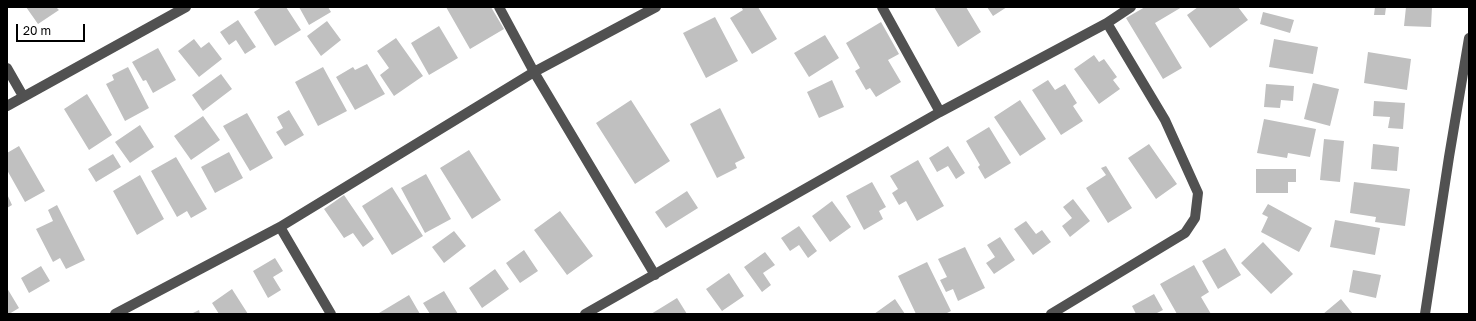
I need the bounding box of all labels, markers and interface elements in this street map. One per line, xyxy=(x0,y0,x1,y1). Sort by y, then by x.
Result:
scale bar xyxy=(18,16,87,42)
text: 20 m xyxy=(23,23,51,38)

